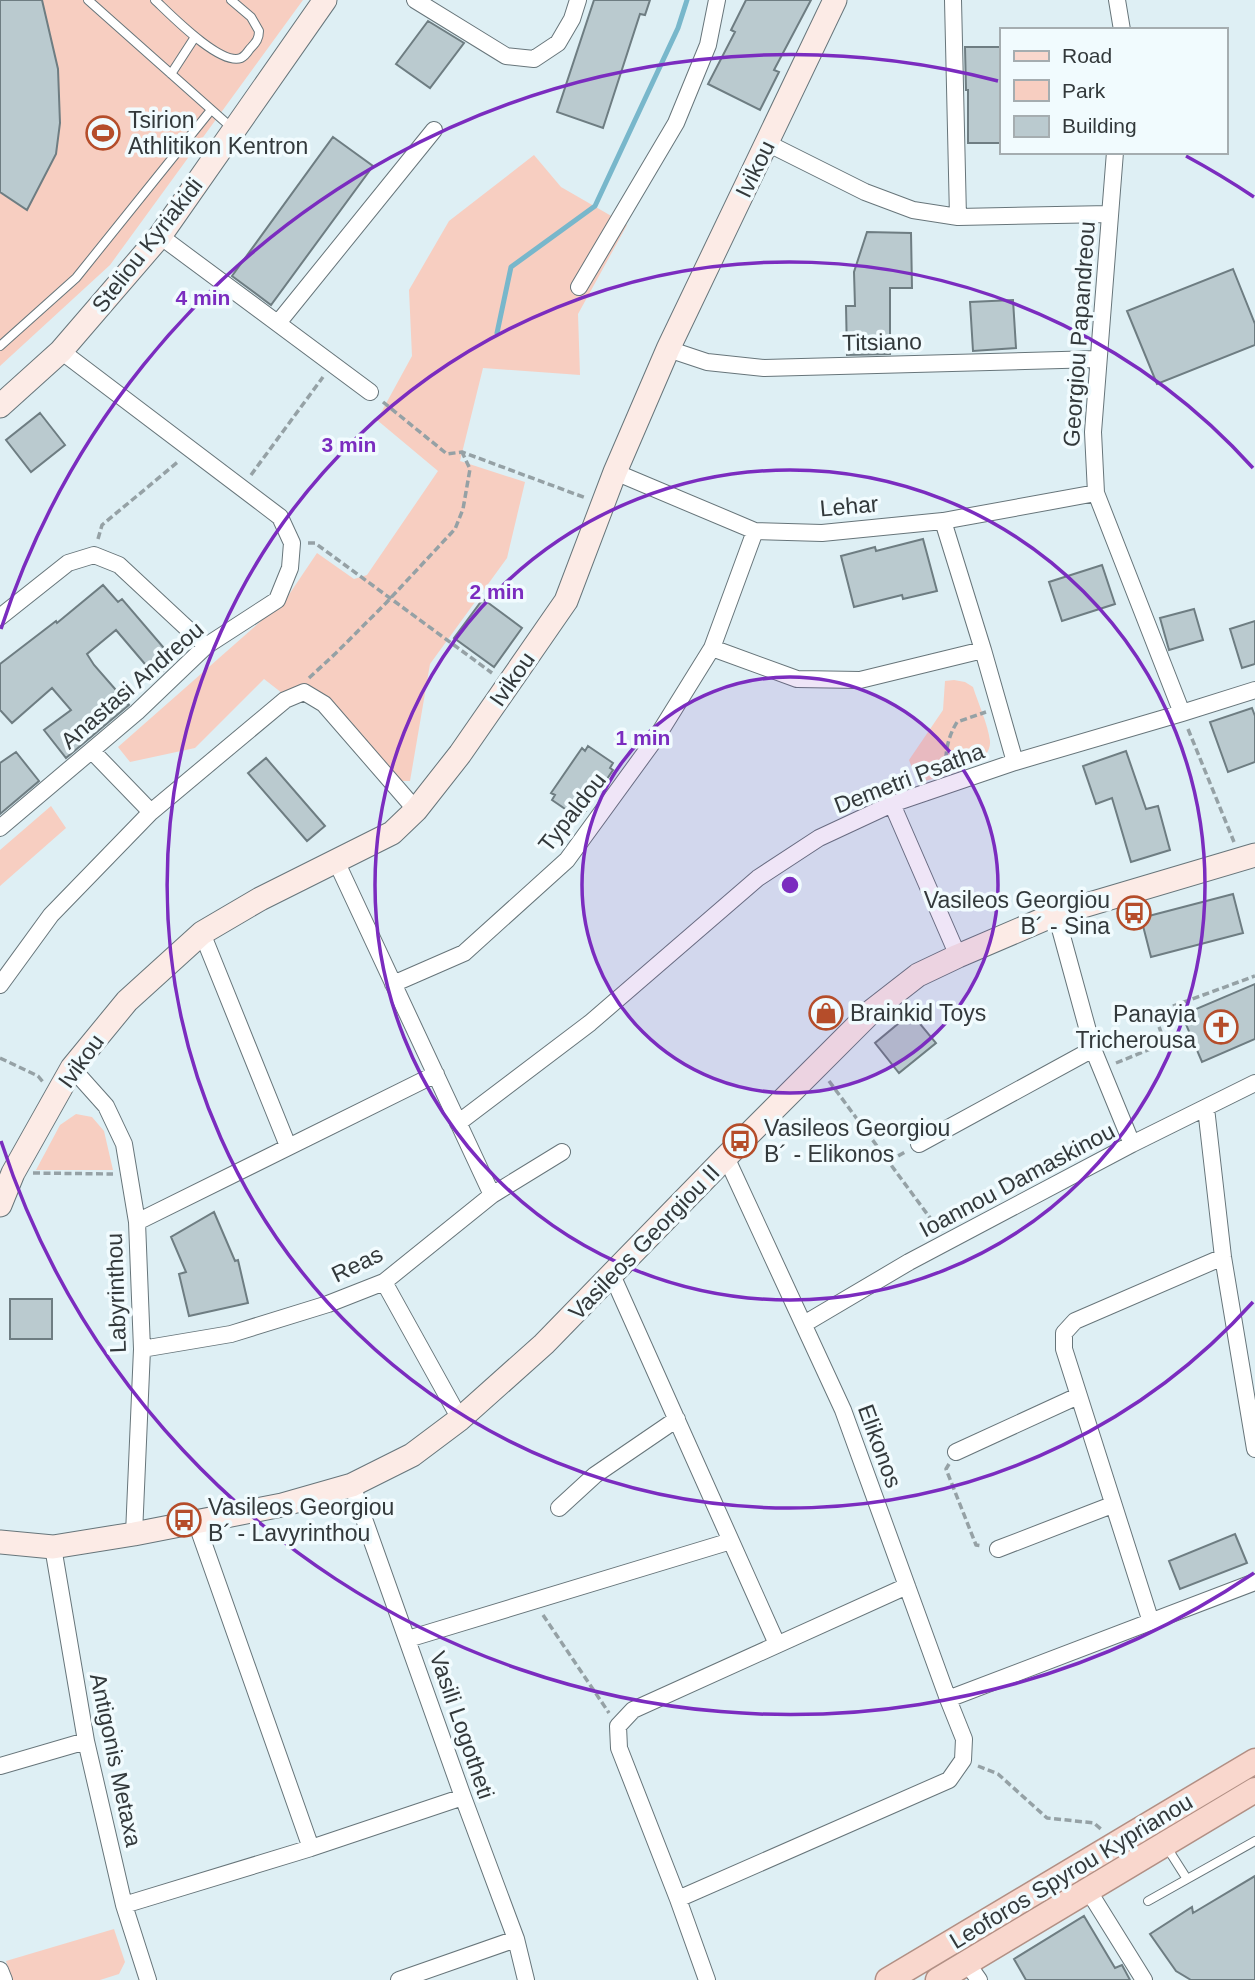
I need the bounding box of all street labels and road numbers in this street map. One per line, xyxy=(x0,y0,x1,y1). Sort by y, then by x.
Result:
street label: Ivikou xyxy=(730,136,780,202)
street label: Steliou Kyriakidi xyxy=(86,173,208,317)
street label: Georgiou Papandreou xyxy=(1058,220,1100,448)
street label: Titsiano xyxy=(842,328,922,356)
street label: Lehar xyxy=(819,490,880,522)
street label: Anastasi Andreou xyxy=(55,616,209,754)
street label: Ivikou xyxy=(484,647,540,711)
street label: Demetri Psatha xyxy=(830,737,988,819)
street label: Typaldou xyxy=(533,767,611,857)
street label: Ivikou xyxy=(53,1029,109,1093)
street label: Ioannou Damaskinou xyxy=(915,1117,1119,1243)
street label: Vasileos Georgiou II xyxy=(563,1159,725,1325)
street label: Labyrinthou xyxy=(101,1232,131,1354)
street label: Reas xyxy=(327,1241,387,1287)
street label: Elikonos xyxy=(853,1401,907,1491)
street label: Vasili Logotheti xyxy=(425,1648,499,1802)
street label: Antigonis Metaxa xyxy=(85,1671,147,1849)
street label: Leoforos Spyrou Kyprianou xyxy=(945,1788,1197,1954)

